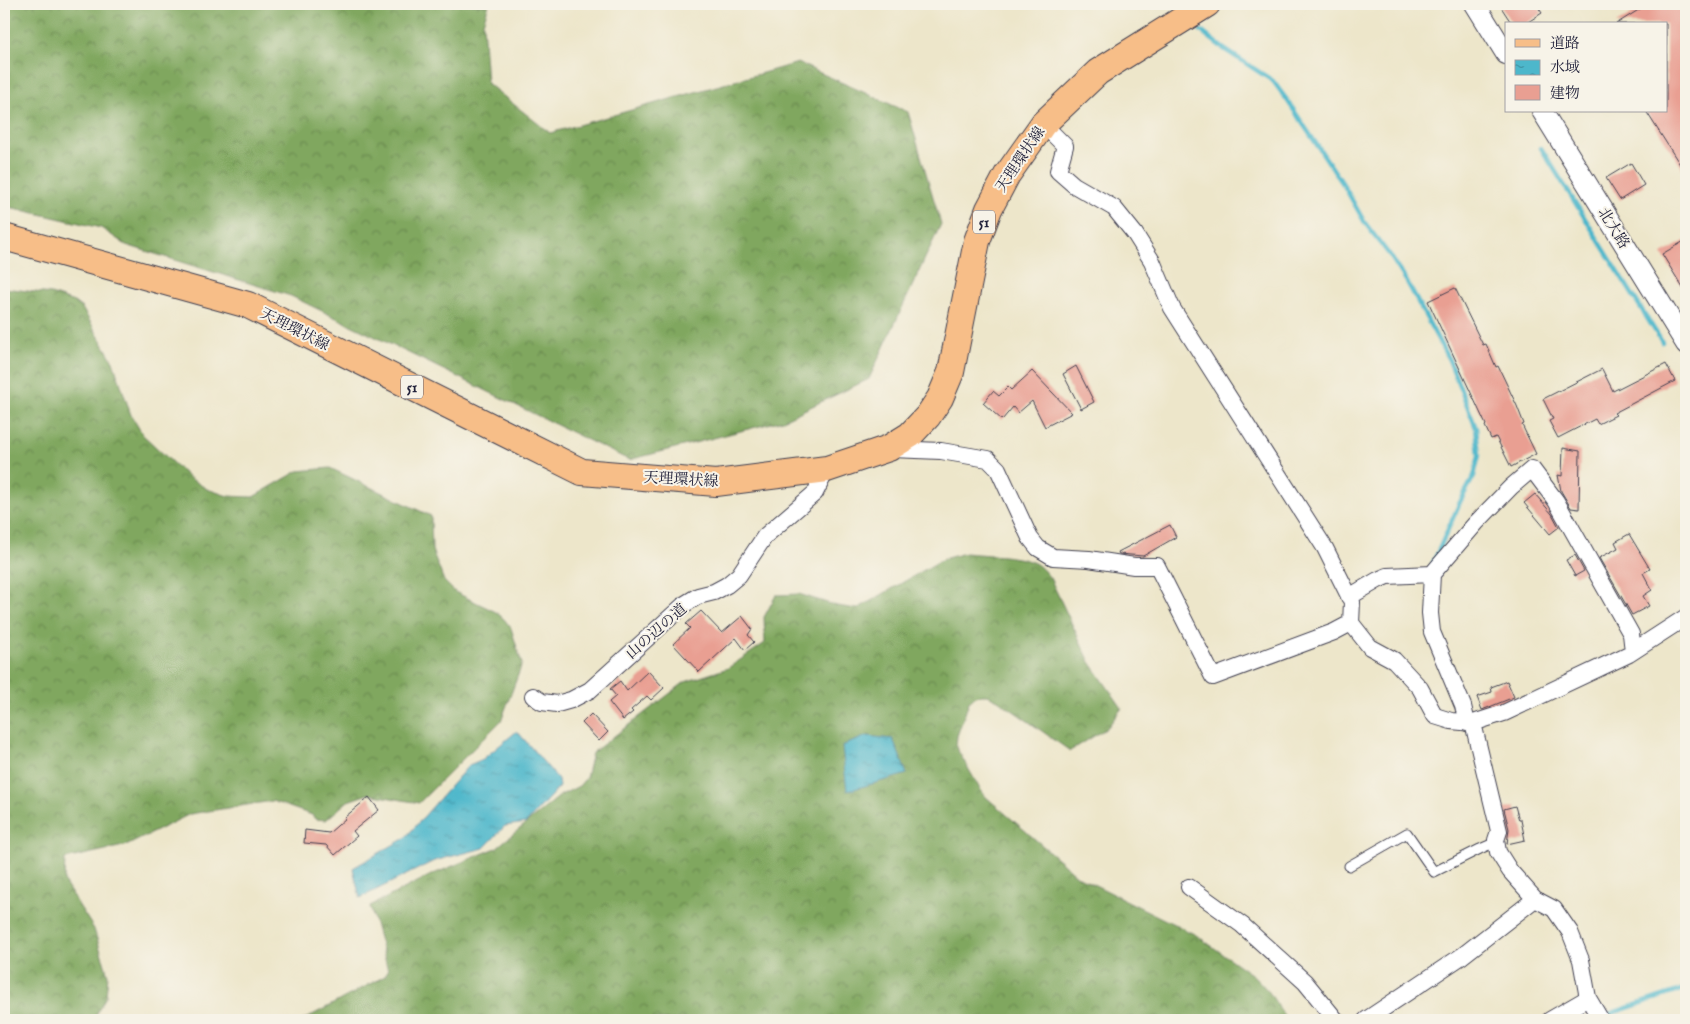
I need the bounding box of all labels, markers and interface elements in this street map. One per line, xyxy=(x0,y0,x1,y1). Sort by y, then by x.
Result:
legend xyxy=(1505,22,1668,112)
text: 道路 xyxy=(1550,34,1580,53)
text: 水域 xyxy=(1550,58,1580,77)
text: 建物 xyxy=(1550,84,1580,103)
street label: 天理環状線 xyxy=(992,123,1049,196)
street label: 北大路 xyxy=(1594,204,1634,252)
road number: 51 xyxy=(973,210,995,233)
street label: 天理環状線 xyxy=(257,304,333,355)
road number: 51 xyxy=(401,376,423,398)
street label: 天理環状線 xyxy=(643,468,719,491)
street label: 山の辺の道 xyxy=(622,600,691,663)

